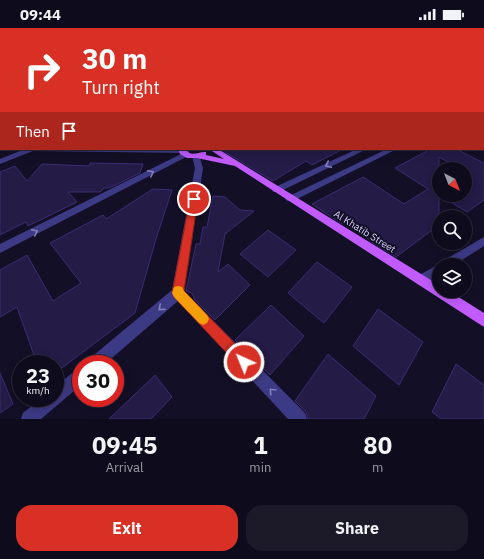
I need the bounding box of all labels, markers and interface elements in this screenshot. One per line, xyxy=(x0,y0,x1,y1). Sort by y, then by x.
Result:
text: 09:44 xyxy=(20,5,61,24)
text: 30 m xyxy=(82,40,147,77)
icon: right xyxy=(16,44,68,96)
text: Turn right xyxy=(82,76,160,99)
icon: arrive xyxy=(58,120,80,142)
text: Then xyxy=(16,122,50,141)
one-way arrow xyxy=(325,160,332,168)
north arrow xyxy=(432,162,472,202)
map controls xyxy=(432,162,472,298)
one-way arrow xyxy=(146,170,154,178)
pin xyxy=(177,182,211,216)
icon: arrive xyxy=(183,188,205,210)
street label: Al Khatib Street xyxy=(331,207,398,256)
button: search xyxy=(432,210,472,250)
one-way arrow xyxy=(31,229,38,237)
button: layers xyxy=(432,258,472,298)
one-way arrow xyxy=(158,303,165,310)
position arrow xyxy=(223,341,265,383)
speed limit sign: 30 xyxy=(72,355,124,407)
text: 23 xyxy=(26,362,50,389)
text: km/h xyxy=(26,384,50,397)
one-way arrow xyxy=(269,388,277,396)
text: 09:45 xyxy=(92,429,157,461)
text: 1 xyxy=(253,429,268,461)
text: 80 xyxy=(363,429,392,461)
text: Arrival xyxy=(106,459,144,476)
text: min xyxy=(249,459,271,476)
text: m xyxy=(372,459,383,476)
button: Exit xyxy=(16,505,238,551)
button: Share xyxy=(246,505,468,551)

